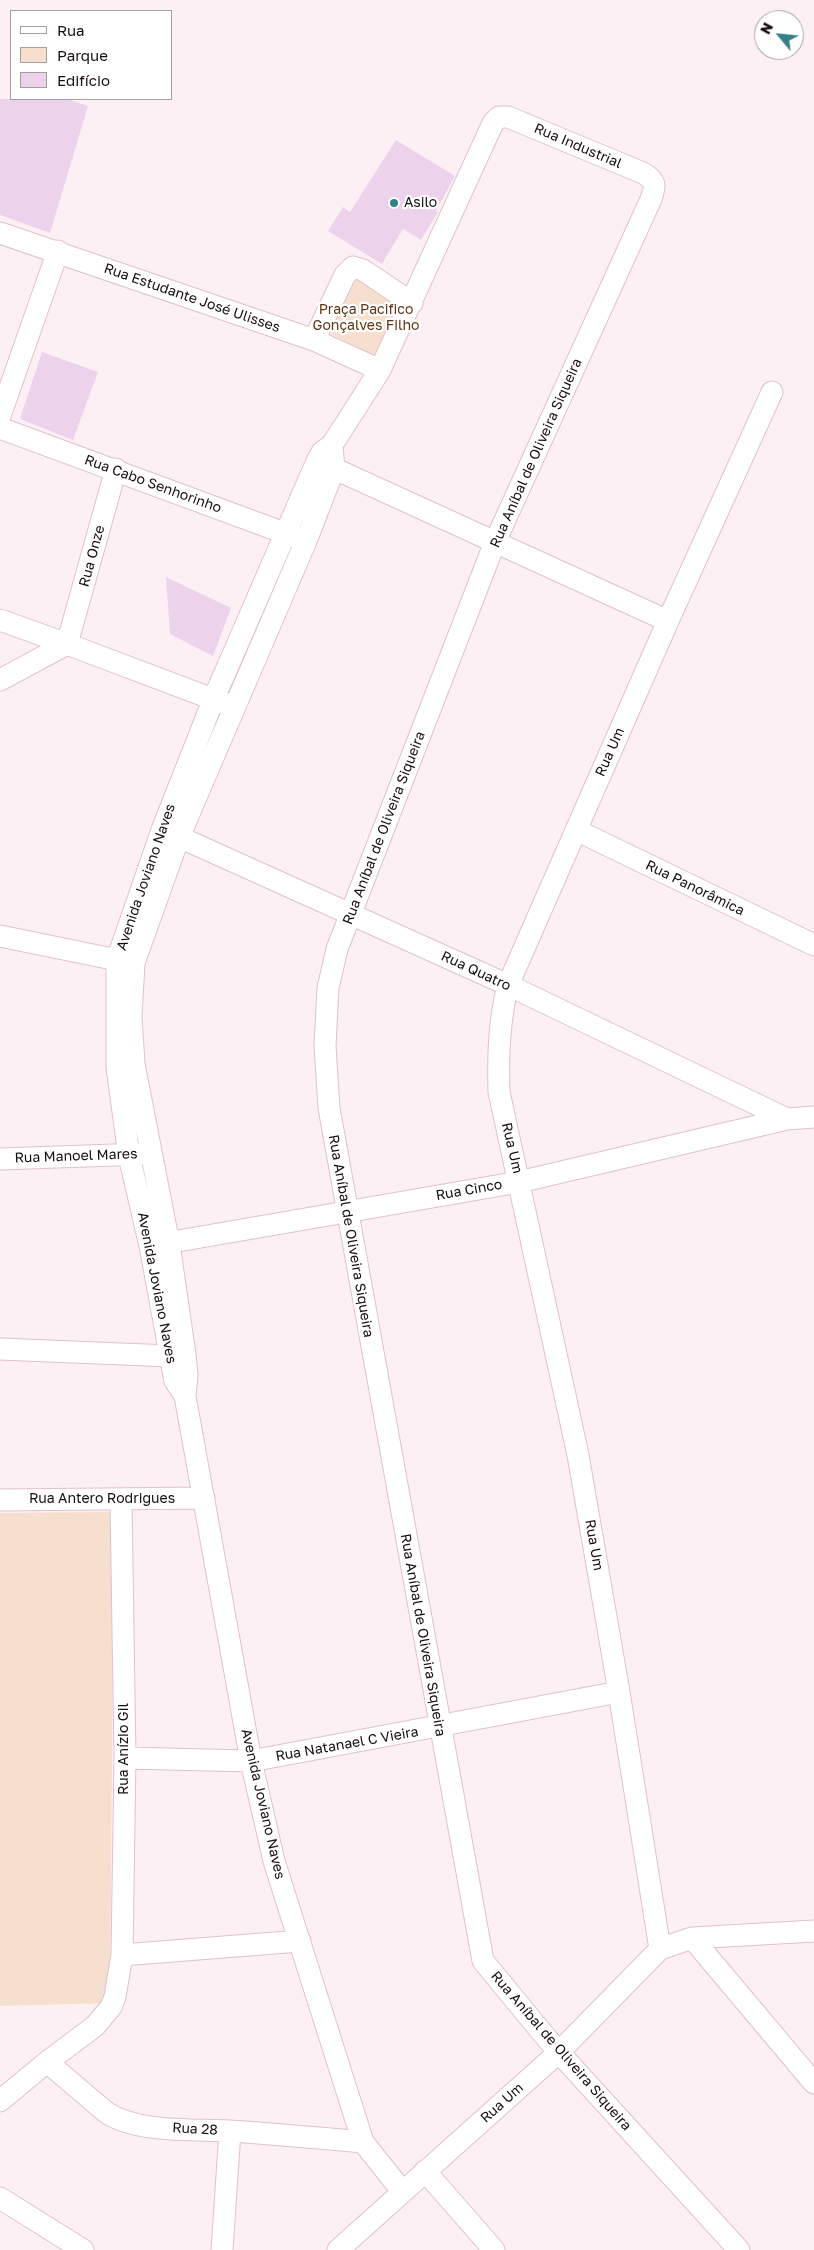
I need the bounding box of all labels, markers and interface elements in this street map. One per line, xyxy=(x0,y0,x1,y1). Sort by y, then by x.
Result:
legend xyxy=(10,10,172,100)
north arrow xyxy=(754,10,804,60)
text: N xyxy=(756,20,776,37)
text: Rua xyxy=(57,21,84,39)
text: Parque xyxy=(57,46,108,64)
text: Edifício xyxy=(57,71,110,89)
street label: Rua Industrial xyxy=(532,120,624,172)
place label: Asilo xyxy=(404,195,437,211)
marker: Asilo xyxy=(388,197,400,209)
street label: Rua Estudante José Ulisses xyxy=(102,260,282,336)
park label: Praça Pacifico Gonçalves Filho xyxy=(313,302,419,334)
street label: Rua Aníbal de Oliveira Siqueira xyxy=(487,356,585,550)
street label: Rua Cabo Senhorinho xyxy=(82,451,224,517)
street label: Rua Onze xyxy=(76,523,108,589)
street label: Rua Um xyxy=(592,725,628,779)
street label: Rua Aníbal de Oliveira Siqueira xyxy=(339,729,429,927)
street label: Avenida Joviano Naves xyxy=(113,802,179,952)
street label: Rua Panorâmica xyxy=(643,857,747,919)
street label: Rua Quatro xyxy=(438,948,514,994)
street label: Rua Um xyxy=(498,1121,526,1175)
street label: Rua Aníbal de Oliveira Siqueira xyxy=(325,1133,377,1339)
street label: Rua Manoel Mares xyxy=(14,1145,138,1167)
street label: Rua Cinco xyxy=(435,1176,503,1204)
street label: Avenida Joviano Naves xyxy=(134,1211,180,1365)
street label: Rua Antero Rodrigues xyxy=(29,1491,175,1507)
street label: Rua Um xyxy=(581,1518,607,1572)
street label: Rua Aníbal de Oliveira Siqueira xyxy=(397,1532,449,1738)
street label: Rua Anízio Gil xyxy=(116,1703,132,1795)
street label: Rua Natanael C Vieira xyxy=(274,1723,420,1765)
street label: Avenida Joviano Naves xyxy=(238,1727,288,1881)
street label: Rua Aníbal de Oliveira Siqueira xyxy=(487,1968,635,2134)
street label: Rua Um xyxy=(477,2079,527,2127)
street label: Rua 28 xyxy=(172,2119,218,2139)

